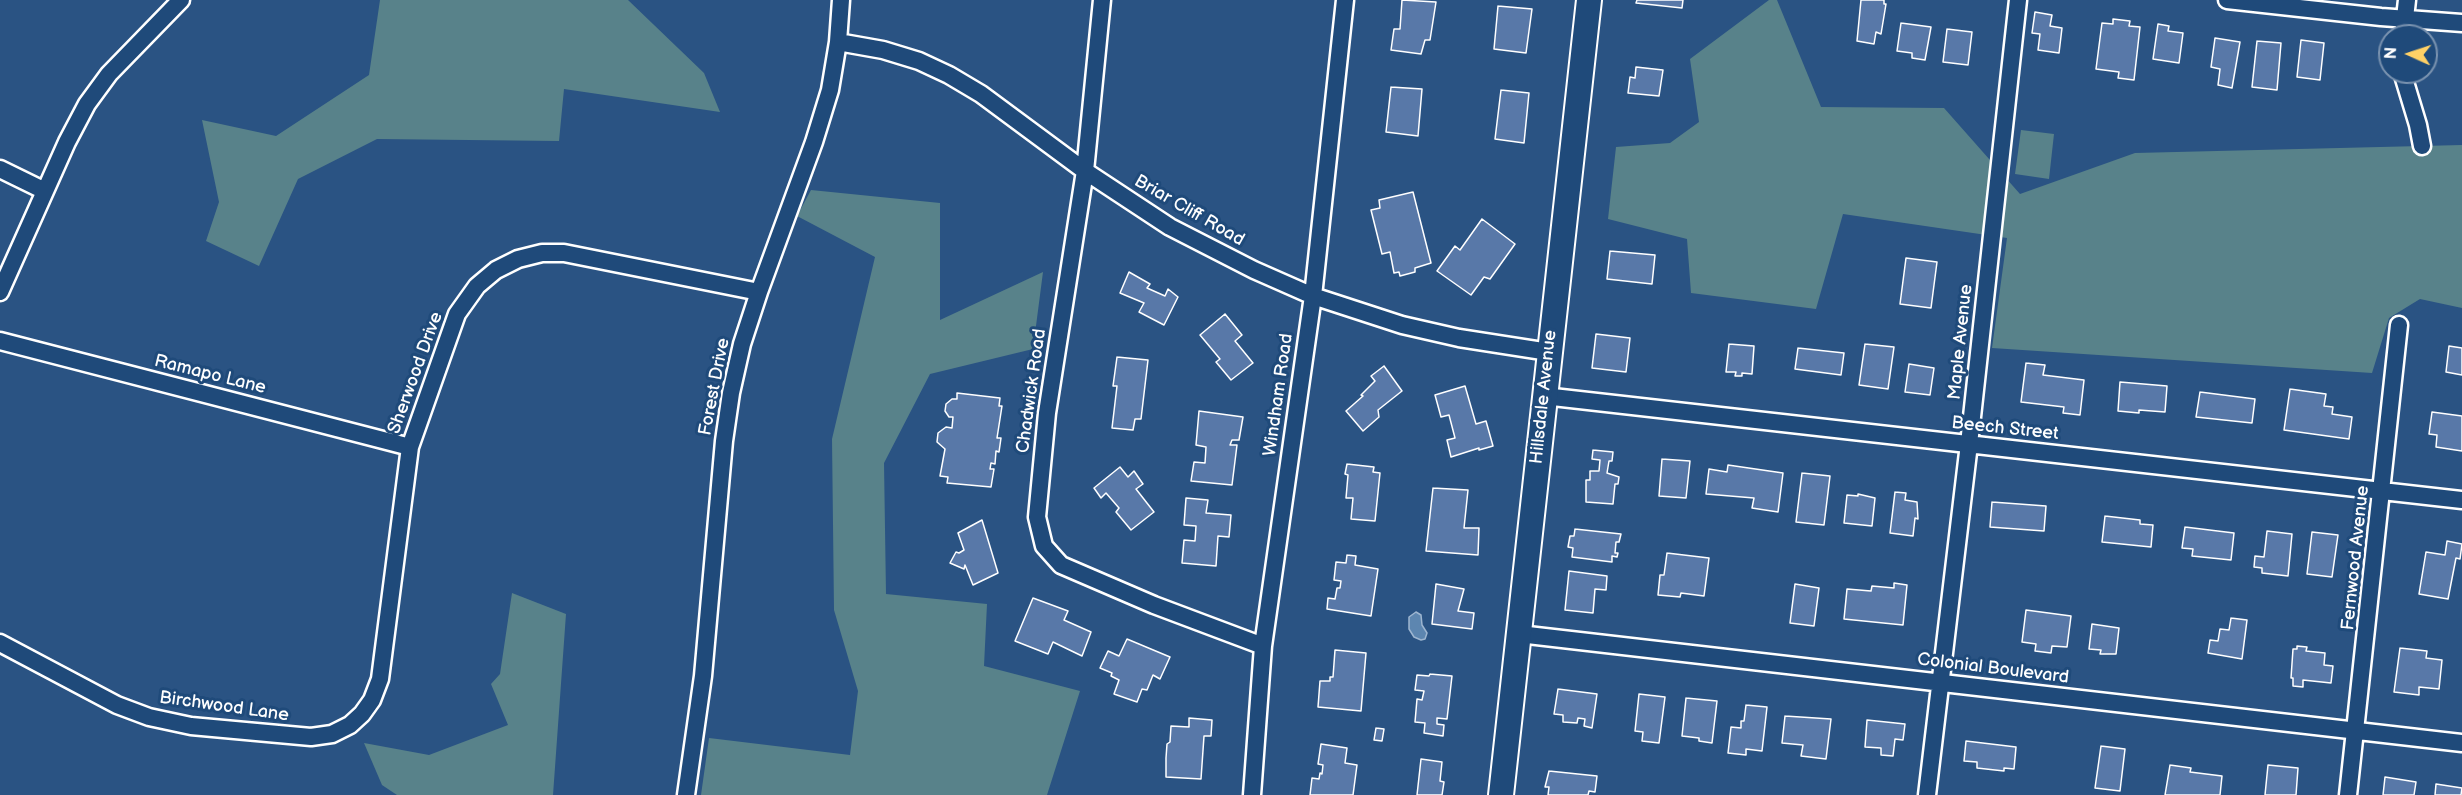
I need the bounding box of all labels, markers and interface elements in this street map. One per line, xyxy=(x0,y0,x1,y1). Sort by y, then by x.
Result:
north arrow xyxy=(2378,24,2438,84)
text: N xyxy=(2382,47,2401,60)
street label: Briar Cliff Road xyxy=(1130,171,1248,251)
street label: Maple Avenue xyxy=(1944,283,1978,401)
street label: Sherwood Drive xyxy=(384,309,448,437)
street label: Chadwick Road xyxy=(1013,327,1051,455)
street label: Hillsdale Avenue xyxy=(1526,329,1562,465)
street label: Windham Road xyxy=(1260,332,1298,458)
street label: Forest Drive xyxy=(695,336,735,438)
street label: Ramapo Lane xyxy=(152,351,268,399)
street label: Beech Street xyxy=(1950,413,2060,445)
street label: Fernwood Avenue xyxy=(2338,485,2374,631)
street label: Colonial Boulevard xyxy=(1916,649,2070,689)
street label: Birchwood Lane xyxy=(158,687,290,727)

